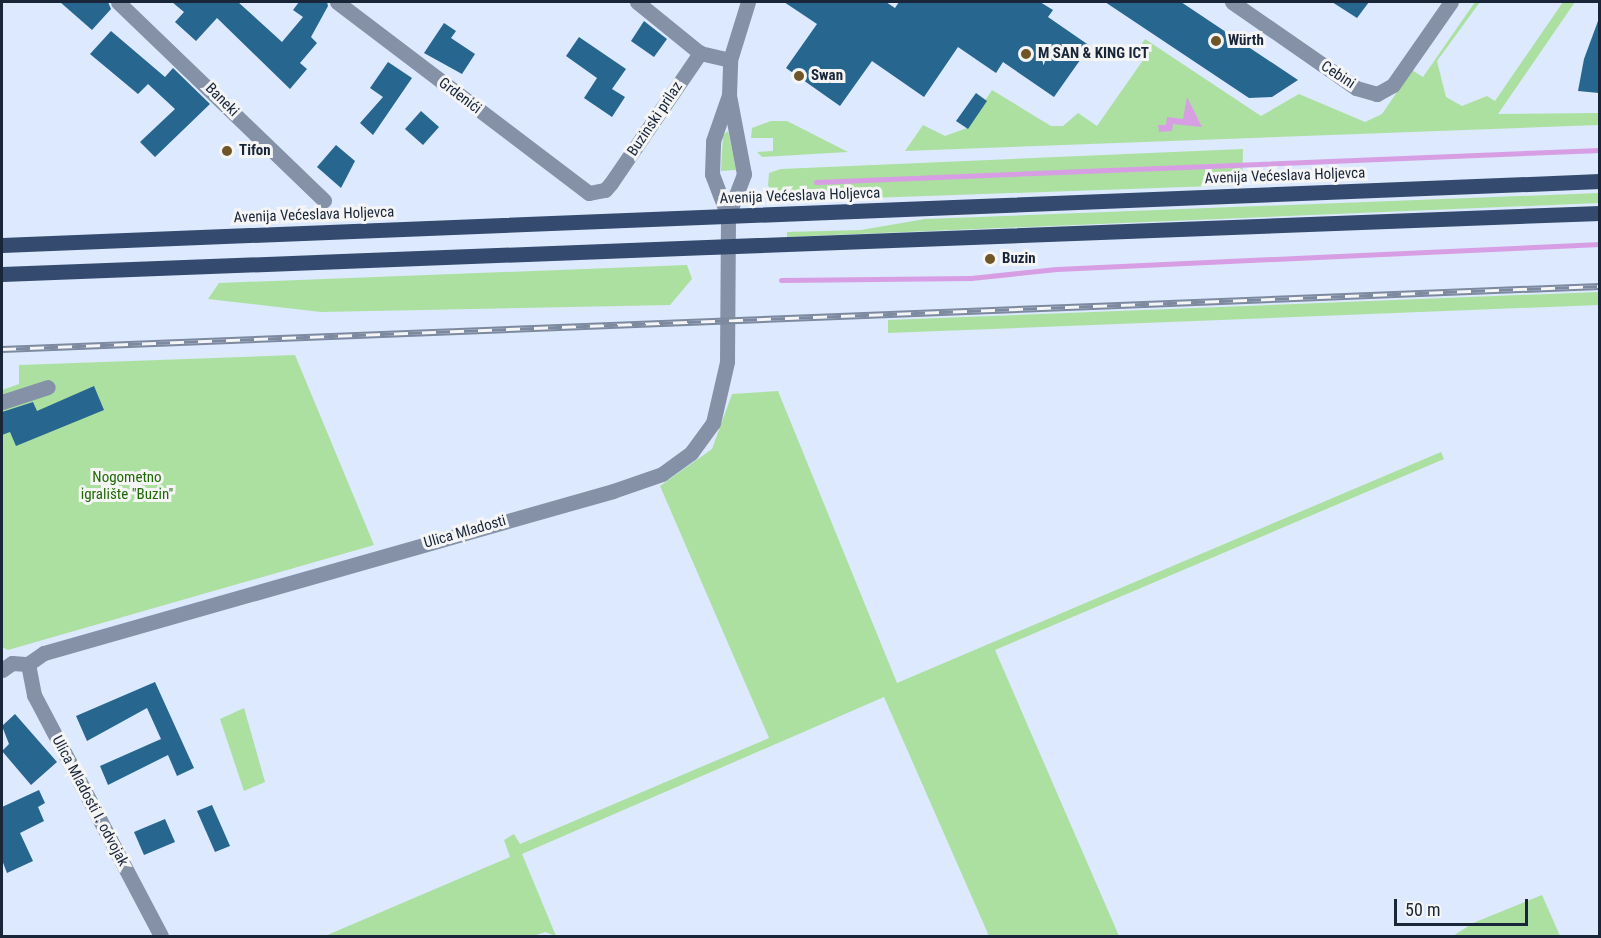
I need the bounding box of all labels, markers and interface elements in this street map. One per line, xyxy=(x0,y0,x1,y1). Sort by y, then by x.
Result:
place label: Würth xyxy=(1228,32,1264,50)
marker: Würth xyxy=(1209,34,1223,48)
place label: M SAN & KING ICT xyxy=(1038,45,1149,63)
marker: M SAN & KING ICT xyxy=(1019,47,1033,61)
street label: Cebini xyxy=(1318,57,1358,93)
place label: Swan xyxy=(811,67,843,85)
marker: Swan xyxy=(792,69,806,83)
street label: Grdenići xyxy=(435,74,485,118)
street label: Buzinski prilaz xyxy=(624,78,686,160)
street label: Baneki xyxy=(202,80,242,120)
place label: Tifon xyxy=(239,142,271,160)
marker: Tifon xyxy=(220,144,234,158)
street label: Avenija Većeslava Holjevca xyxy=(1204,164,1366,188)
street label: Avenija Većeslava Holjevca xyxy=(719,184,881,208)
street label: Avenija Većeslava Holjevca xyxy=(233,203,395,227)
place label: Buzin xyxy=(1002,250,1036,268)
marker: Buzin xyxy=(983,252,997,266)
park label: Nogometno igralište "Buzin" xyxy=(81,468,173,503)
street label: Ulica Mladosti xyxy=(422,512,508,552)
street label: Ulica Mladosti I. odvojak xyxy=(48,733,132,869)
scale bar xyxy=(1397,887,1530,925)
text: 50 m xyxy=(1405,899,1440,920)

